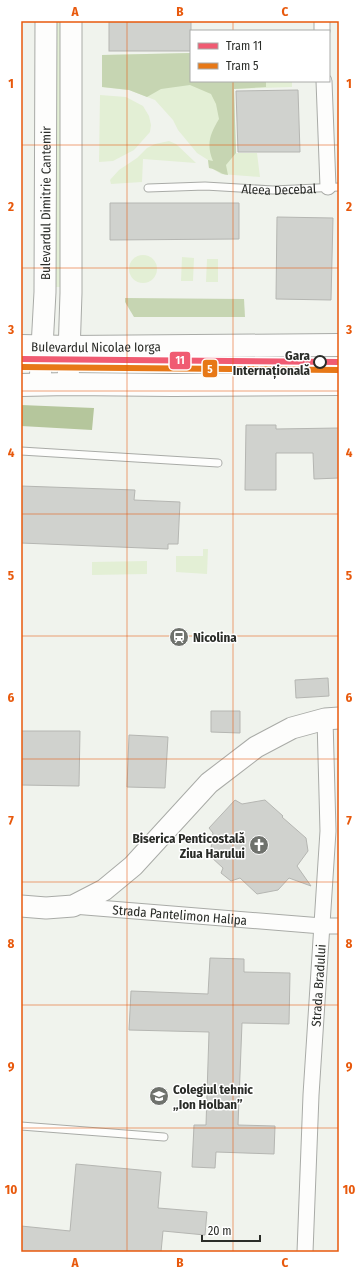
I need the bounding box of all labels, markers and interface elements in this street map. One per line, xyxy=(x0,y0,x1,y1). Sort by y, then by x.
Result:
text: A xyxy=(70,4,79,19)
text: B xyxy=(176,4,184,19)
text: C xyxy=(282,4,289,19)
legend xyxy=(190,30,330,82)
text: Tram 11 xyxy=(226,39,262,53)
text: Tram 5 xyxy=(226,59,259,73)
text: 1 xyxy=(8,76,14,91)
text: 1 xyxy=(346,76,352,91)
street label: Bulevardul Dimitrie Cantemir xyxy=(38,126,53,280)
street label: Aleea Decebal xyxy=(241,181,317,198)
text: 2 xyxy=(7,199,14,214)
text: 2 xyxy=(345,199,352,214)
text: 3 xyxy=(7,322,14,337)
text: 3 xyxy=(345,322,352,337)
street label: Bulevardul Nicolae Iorga xyxy=(31,339,161,355)
place label: Gara Internațională xyxy=(233,348,311,379)
line badge: 11 xyxy=(169,351,191,370)
text: 11 xyxy=(175,354,185,367)
marker: Gara Internațională xyxy=(313,355,327,369)
line badge: 5 xyxy=(202,359,218,378)
text: 5 xyxy=(207,363,213,376)
text: 4 xyxy=(8,445,15,460)
text: 4 xyxy=(346,445,353,460)
text: 5 xyxy=(8,568,14,583)
text: 5 xyxy=(346,568,352,583)
station icon: Nicolina xyxy=(168,626,190,648)
place label: Nicolina xyxy=(193,630,237,645)
text: 6 xyxy=(8,690,15,705)
text: 6 xyxy=(346,690,353,705)
text: 7 xyxy=(8,813,14,828)
text: 7 xyxy=(346,813,352,828)
place label: Biserica Penticostală Ziua Harului xyxy=(132,831,246,861)
church icon: Biserica Penticostală Ziua Harului xyxy=(248,834,270,856)
street label: Strada Pantelimon Halipa xyxy=(112,902,248,927)
text: 8 xyxy=(8,936,15,951)
text: 8 xyxy=(346,936,353,951)
street label: Strada Bradului xyxy=(308,944,328,1027)
text: 9 xyxy=(8,1059,15,1074)
text: 9 xyxy=(346,1059,353,1074)
place label: Colegiul tehnic „Ion Holban” xyxy=(173,1082,253,1112)
school or university icon: Colegiul tehnic „Ion Holban” xyxy=(148,1085,170,1107)
text: 10 xyxy=(5,1182,17,1197)
text: 10 xyxy=(343,1182,355,1197)
scale bar xyxy=(202,1217,260,1243)
text: 20 m xyxy=(208,1224,232,1238)
text: A xyxy=(70,1255,79,1270)
text: B xyxy=(176,1255,184,1270)
text: C xyxy=(282,1255,289,1270)

